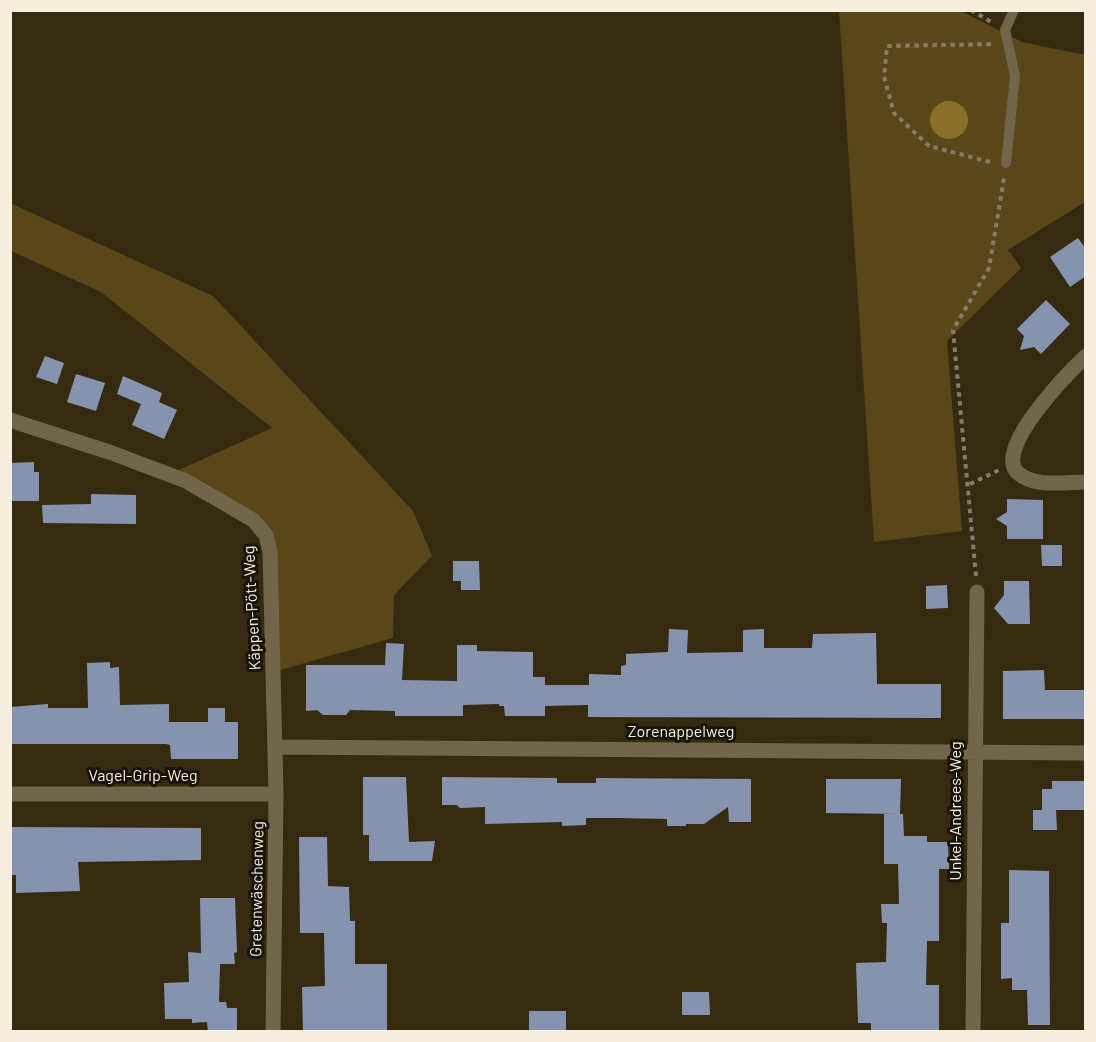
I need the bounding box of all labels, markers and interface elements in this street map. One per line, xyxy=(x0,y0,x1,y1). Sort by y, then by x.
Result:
street label: Käppen-Pött-Weg xyxy=(239,545,265,671)
street label: Zorenappelweg xyxy=(628,722,734,742)
street label: Unkel-Andrees-Weg xyxy=(946,741,966,881)
street label: Vagel-Grip-Weg xyxy=(89,766,197,786)
street label: Gretenwäschenweg xyxy=(246,821,268,957)

